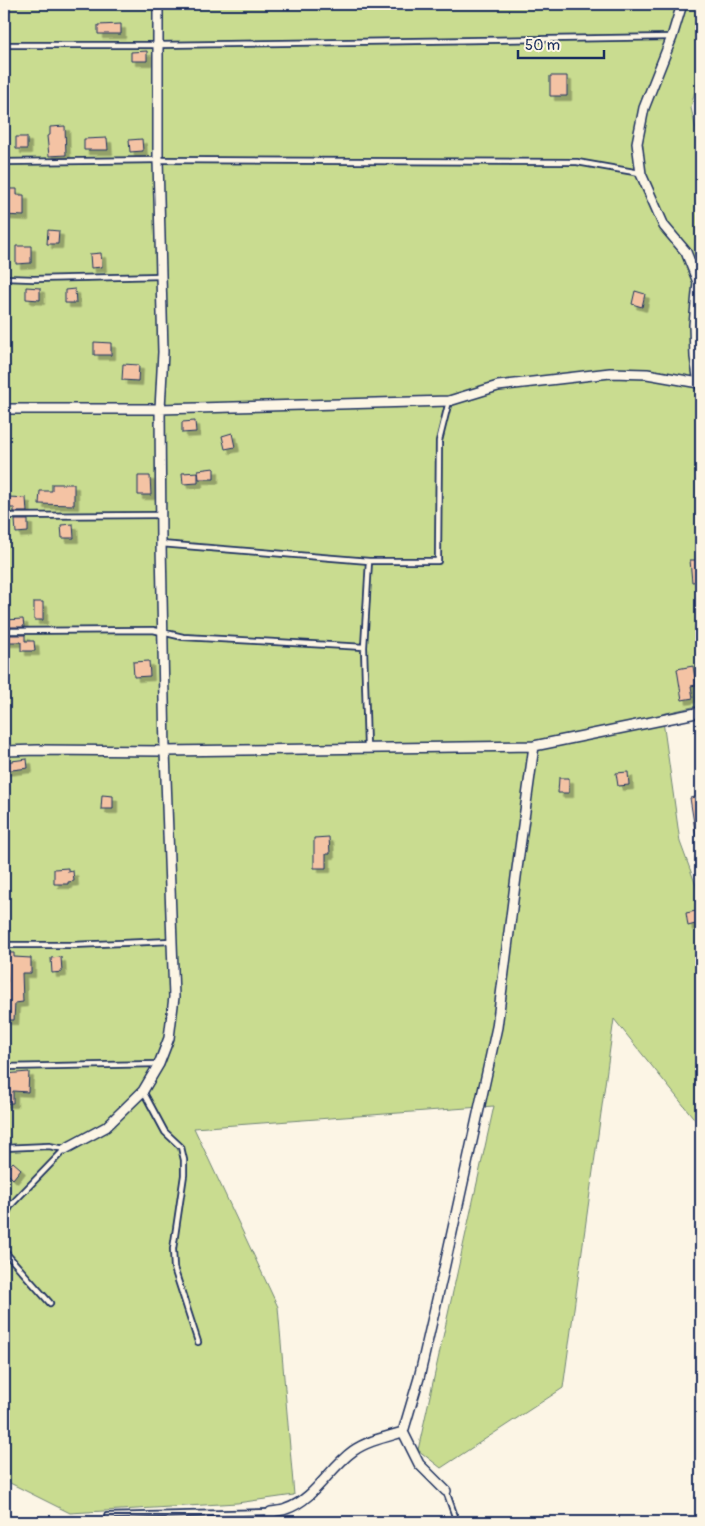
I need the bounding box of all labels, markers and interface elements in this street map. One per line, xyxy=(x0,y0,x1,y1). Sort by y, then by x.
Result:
scale bar xyxy=(518,28,604,60)
text: 50 m xyxy=(525,36,560,55)

